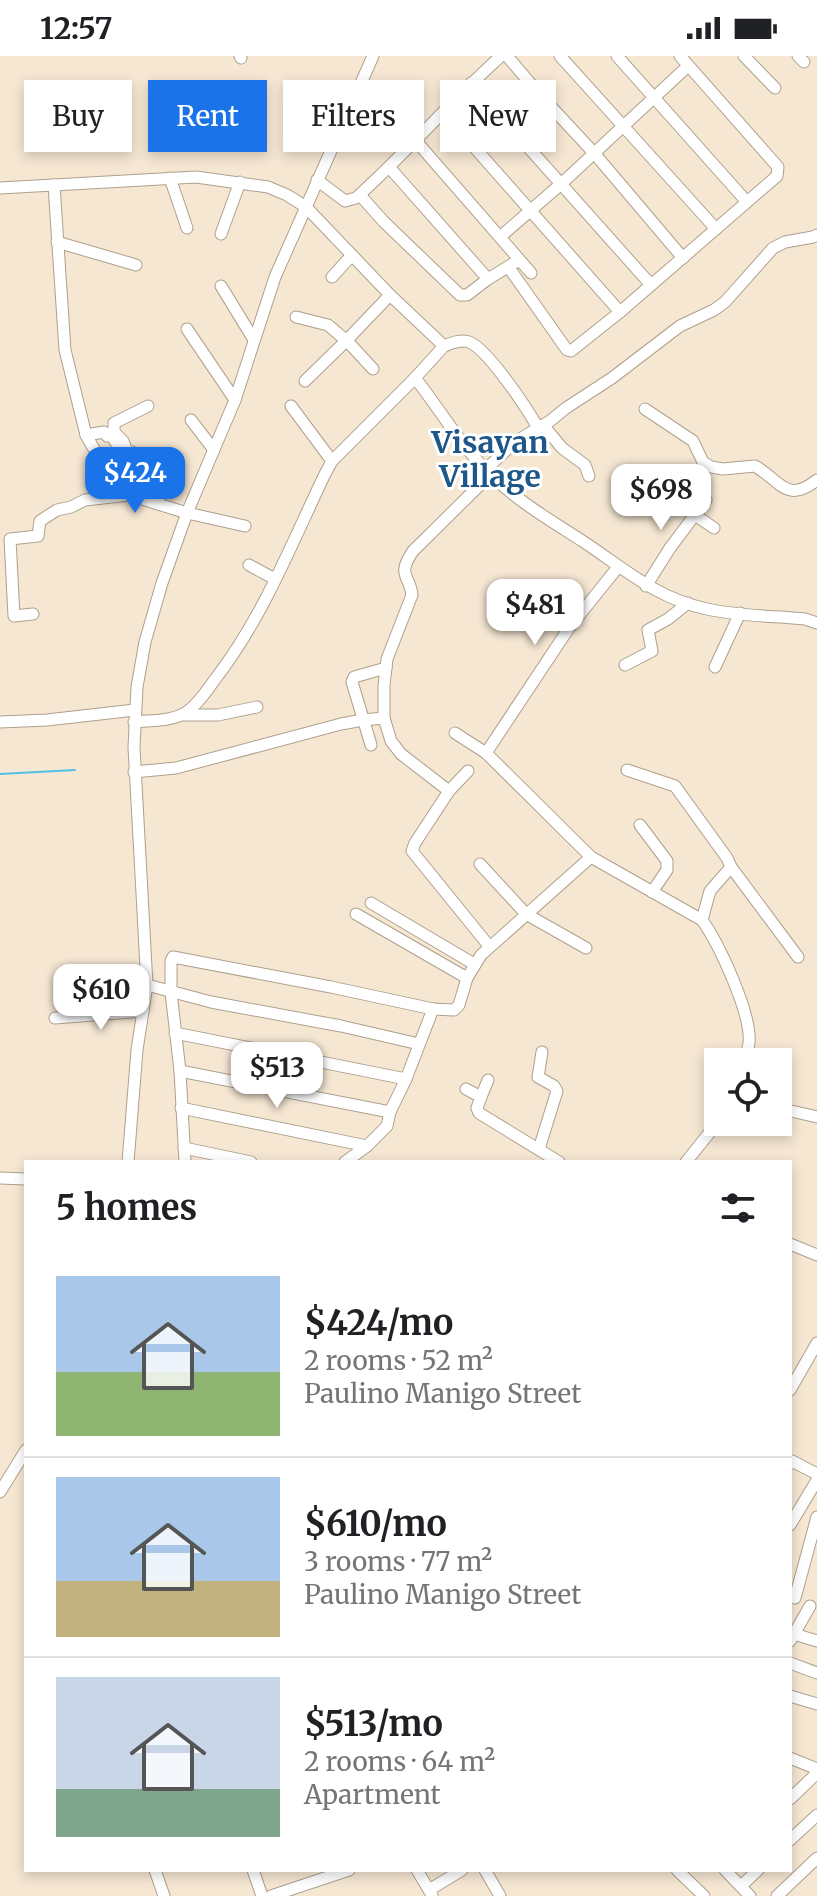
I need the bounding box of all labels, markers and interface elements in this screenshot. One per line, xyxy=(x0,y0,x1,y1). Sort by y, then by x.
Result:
text: 12:57 xyxy=(40,9,112,47)
chip: Buy xyxy=(24,80,132,152)
chip: Rent xyxy=(148,80,267,152)
chip: Filters xyxy=(283,80,424,152)
chip: New xyxy=(440,80,556,152)
district label: Visayan Village xyxy=(430,423,549,495)
pin: $424 xyxy=(88,447,182,515)
text: $424 xyxy=(103,456,167,489)
pin: $698 xyxy=(614,464,708,532)
text: $698 xyxy=(629,473,693,506)
pin: $481 xyxy=(488,579,582,647)
text: $481 xyxy=(505,588,565,621)
pin: $610 xyxy=(54,964,148,1032)
text: $610 xyxy=(71,973,131,1006)
pin: $513 xyxy=(230,1042,324,1110)
map controls xyxy=(704,1048,792,1136)
button: locate xyxy=(704,1048,792,1136)
text: $513 xyxy=(249,1051,305,1084)
icon: filters xyxy=(716,1186,760,1230)
text: 5 homes xyxy=(56,1187,197,1229)
text: $424/mo xyxy=(304,1302,453,1344)
icon: home xyxy=(120,1308,216,1404)
text: 2 rooms · 52 m² xyxy=(304,1344,493,1377)
text: Paulino Manigo Street xyxy=(304,1377,581,1410)
text: $610/mo xyxy=(304,1503,447,1545)
icon: home xyxy=(120,1509,216,1605)
text: 3 rooms · 77 m² xyxy=(304,1545,492,1578)
text: Paulino Manigo Street xyxy=(304,1578,581,1611)
text: $513/mo xyxy=(304,1703,443,1745)
icon: home xyxy=(120,1709,216,1805)
text: 2 rooms · 64 m² xyxy=(304,1745,495,1778)
text: Apartment xyxy=(304,1778,441,1811)

